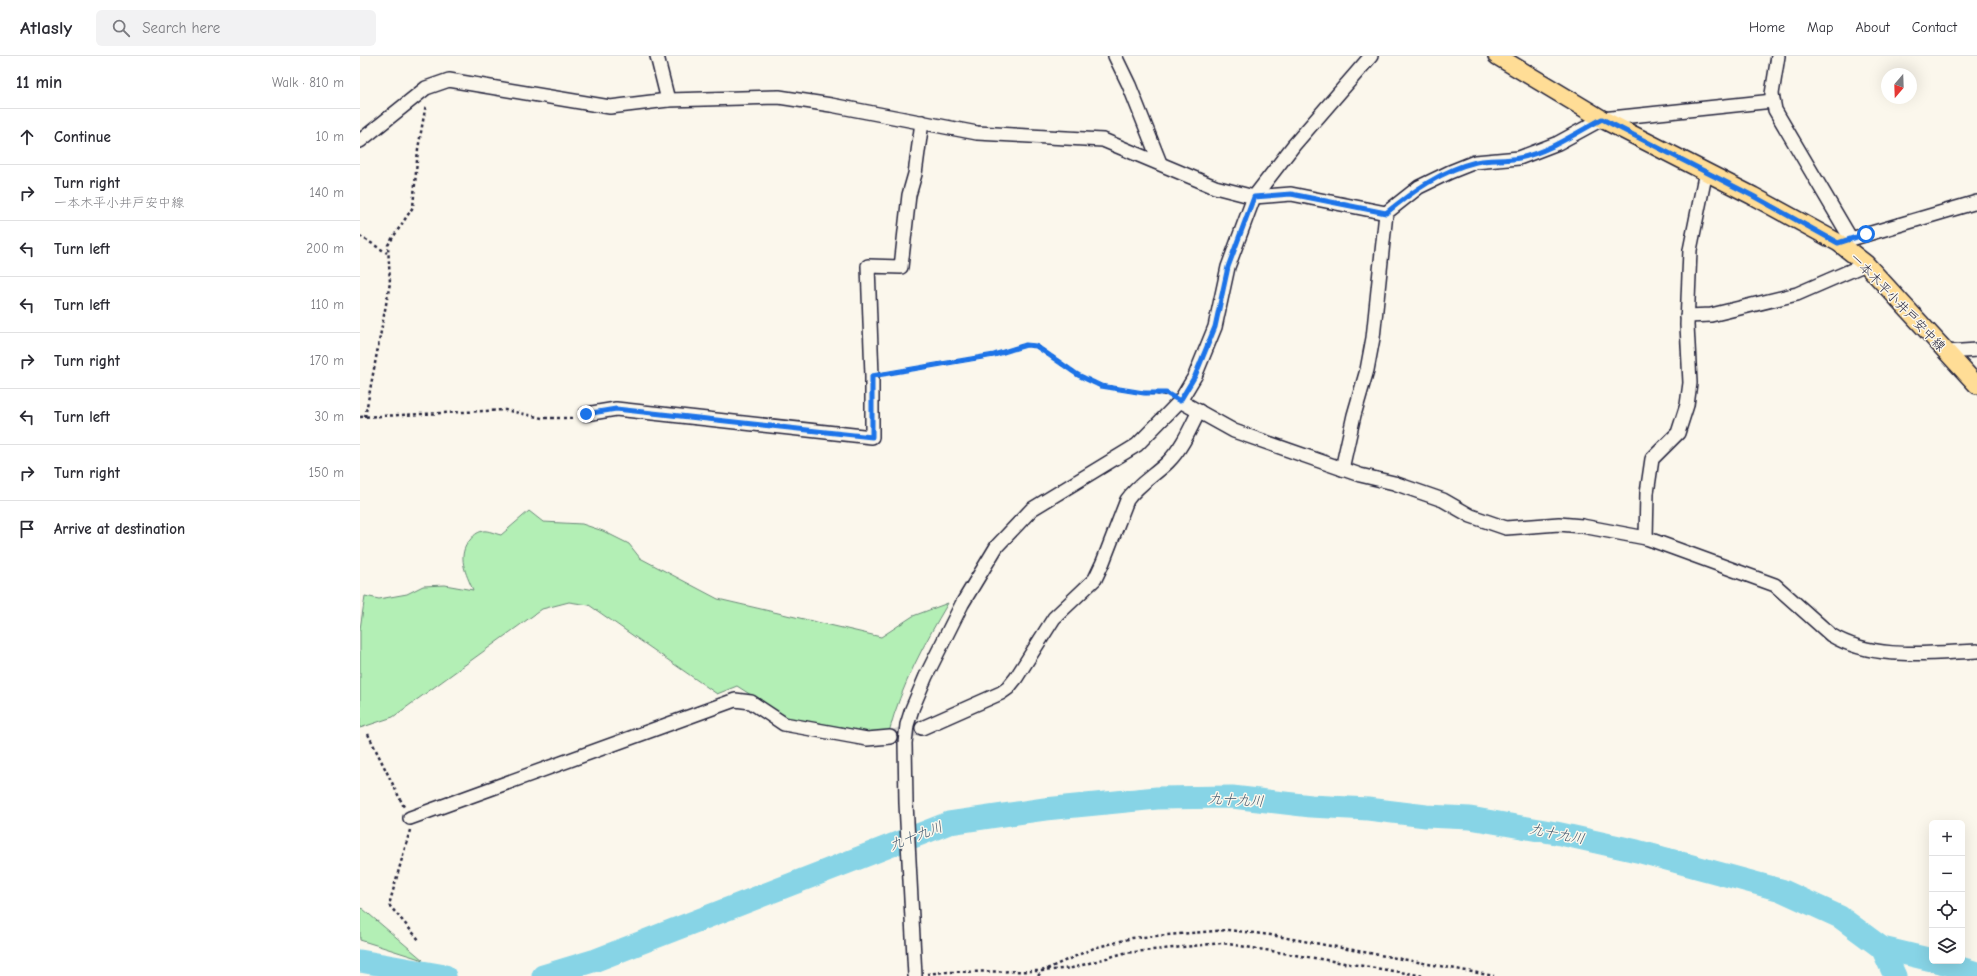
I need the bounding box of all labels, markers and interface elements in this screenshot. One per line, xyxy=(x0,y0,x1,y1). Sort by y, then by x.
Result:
search box xyxy=(96,10,376,46)
text: Atlasly xyxy=(20,17,72,39)
icon: search xyxy=(110,17,132,39)
text: Search here xyxy=(142,19,220,37)
text: Home xyxy=(1749,19,1785,36)
text: Map xyxy=(1807,19,1833,36)
text: About xyxy=(1855,19,1890,36)
text: Contact xyxy=(1912,19,1957,36)
north arrow xyxy=(1881,68,1917,104)
text: 11 min xyxy=(16,73,62,92)
text: Walk · 810 m xyxy=(272,75,344,90)
icon: ahead xyxy=(16,126,38,148)
text: Continue xyxy=(54,128,111,146)
text: 10 m xyxy=(316,129,344,144)
text: Turn right xyxy=(54,174,120,192)
icon: right xyxy=(16,182,38,204)
text: 140 m xyxy=(310,185,344,200)
text: 一本木平小井戸安中線 xyxy=(54,195,184,210)
route start xyxy=(1857,225,1875,243)
icon: left xyxy=(16,238,38,260)
text: Turn left xyxy=(54,240,110,258)
text: 200 m xyxy=(306,241,344,256)
street label: 一本木平小井戸安中線 xyxy=(1847,250,1949,355)
icon: left xyxy=(16,294,38,316)
text: Turn left xyxy=(54,296,110,314)
text: 110 m xyxy=(311,297,344,312)
icon: right xyxy=(16,350,38,372)
text: Turn right xyxy=(54,352,120,370)
text: 170 m xyxy=(310,353,344,368)
route end xyxy=(577,405,595,423)
icon: left xyxy=(16,406,38,428)
text: Turn left xyxy=(54,408,110,426)
text: 30 m xyxy=(314,409,344,424)
icon: right xyxy=(16,462,38,484)
text: Turn right xyxy=(54,464,120,482)
text: 150 m xyxy=(309,465,344,480)
icon: arrive xyxy=(16,518,38,540)
text: Arrive at destination xyxy=(54,520,185,538)
water label: 九十九川 xyxy=(1208,790,1264,810)
water label: 九十九川 xyxy=(887,818,945,854)
water label: 九十九川 xyxy=(1528,820,1586,848)
map controls xyxy=(1929,820,1965,964)
button: + xyxy=(1929,820,1965,856)
button: − xyxy=(1929,856,1965,892)
button: locate xyxy=(1929,892,1965,928)
button: layers xyxy=(1929,928,1965,964)

